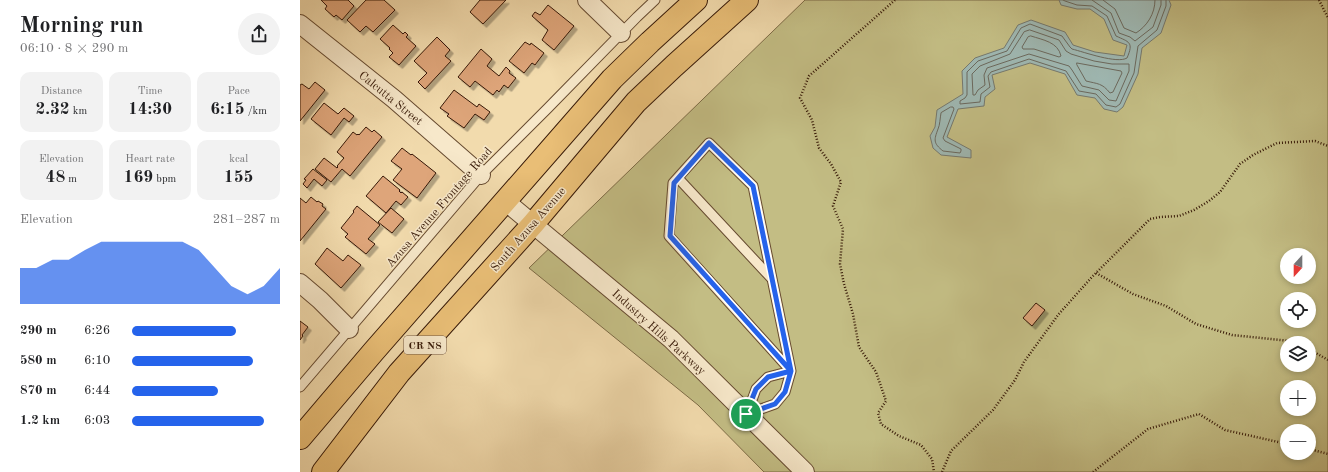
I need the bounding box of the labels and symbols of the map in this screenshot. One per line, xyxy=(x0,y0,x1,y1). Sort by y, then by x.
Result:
street label: Calcutta Street xyxy=(356,69,425,128)
street label: Azusa Avenue Frontage Road xyxy=(385,145,495,270)
street label: South Azusa Avenue xyxy=(489,185,569,274)
north arrow xyxy=(1280,248,1316,284)
street label: Industry Hills Parkway xyxy=(609,288,708,378)
road number: CR N8 xyxy=(404,336,446,354)
pin xyxy=(729,397,763,431)

